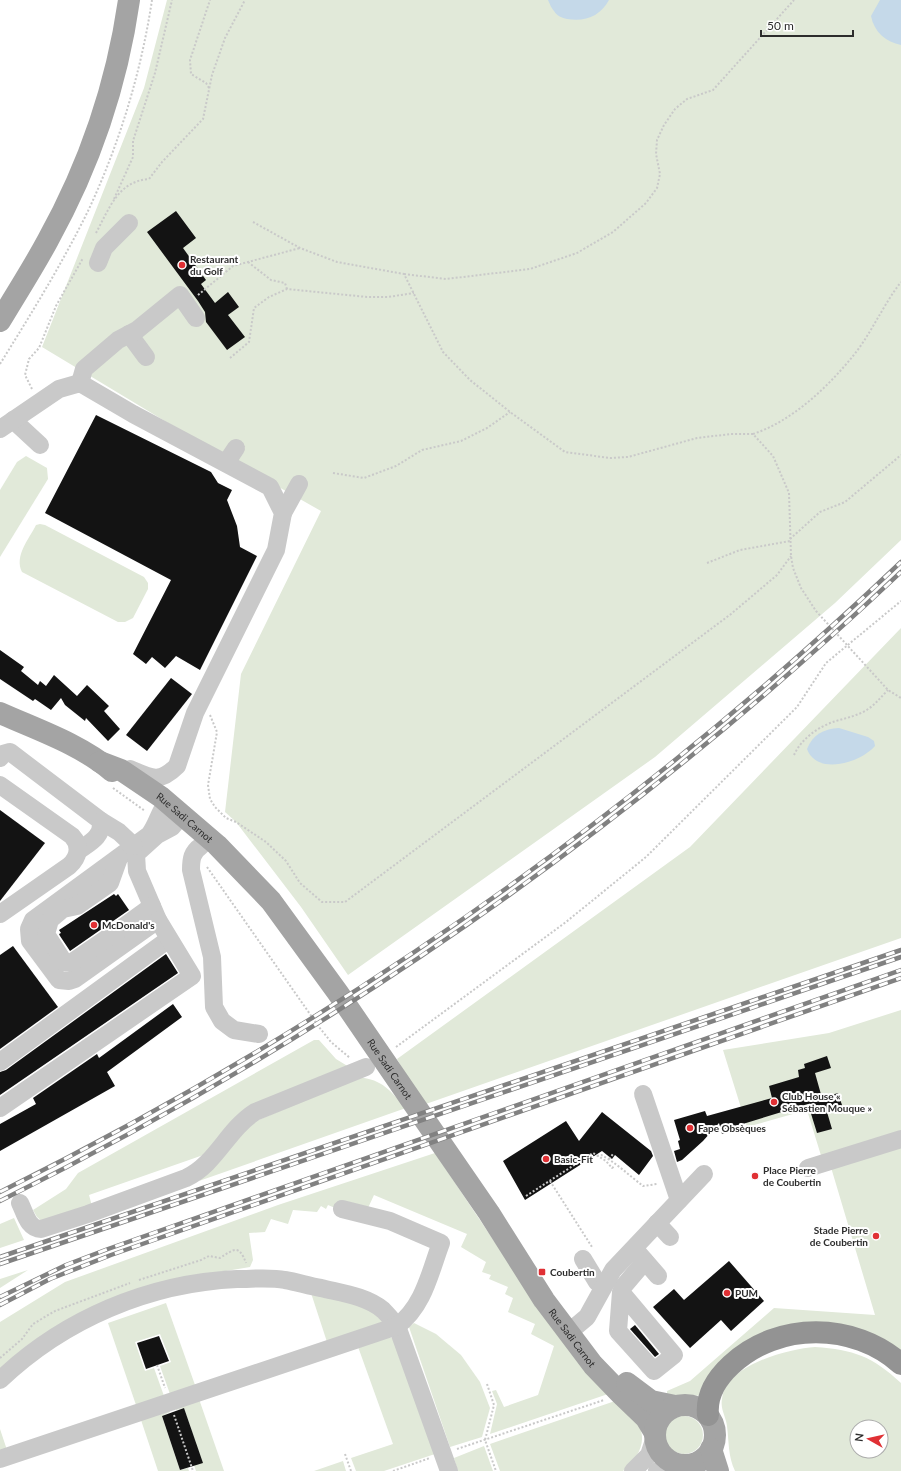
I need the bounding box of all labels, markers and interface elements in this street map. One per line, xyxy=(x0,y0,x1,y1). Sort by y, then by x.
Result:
scale bar xyxy=(761,12,853,38)
text: 50 m xyxy=(767,18,794,33)
place label: Restaurant du Golf xyxy=(190,253,239,277)
marker: Restaurant du Golf xyxy=(177,260,187,270)
street label: Rue Sadi Carnot xyxy=(154,790,216,845)
place label: McDonald's xyxy=(102,919,155,931)
marker: McDonald's xyxy=(89,920,99,930)
street label: Rue Sadi Carnot xyxy=(365,1036,415,1102)
place label: Club House « Sébastien Mouque » xyxy=(782,1090,873,1114)
marker: Club House « Sébastien Mouque » xyxy=(769,1097,779,1107)
place label: Fape Obsèques xyxy=(698,1122,767,1134)
marker: Fape Obsèques xyxy=(685,1123,695,1133)
place label: Basic-Fit xyxy=(554,1153,593,1165)
marker: Basic-Fit xyxy=(541,1154,551,1164)
place label: Place Pierre de Coubertin xyxy=(763,1164,822,1188)
marker: Place Pierre de Coubertin xyxy=(750,1171,760,1181)
place label: Stade Pierre de Coubertin xyxy=(810,1224,869,1248)
marker: Stade Pierre de Coubertin xyxy=(871,1231,881,1241)
place label: Coubertin xyxy=(550,1266,595,1278)
marker: Coubertin xyxy=(537,1267,547,1277)
place label: PUM xyxy=(735,1287,758,1299)
marker: PUM xyxy=(722,1288,732,1298)
street label: Rue Sadi Carnot xyxy=(546,1306,599,1370)
north arrow xyxy=(849,1419,889,1459)
text: N xyxy=(852,1432,866,1443)

